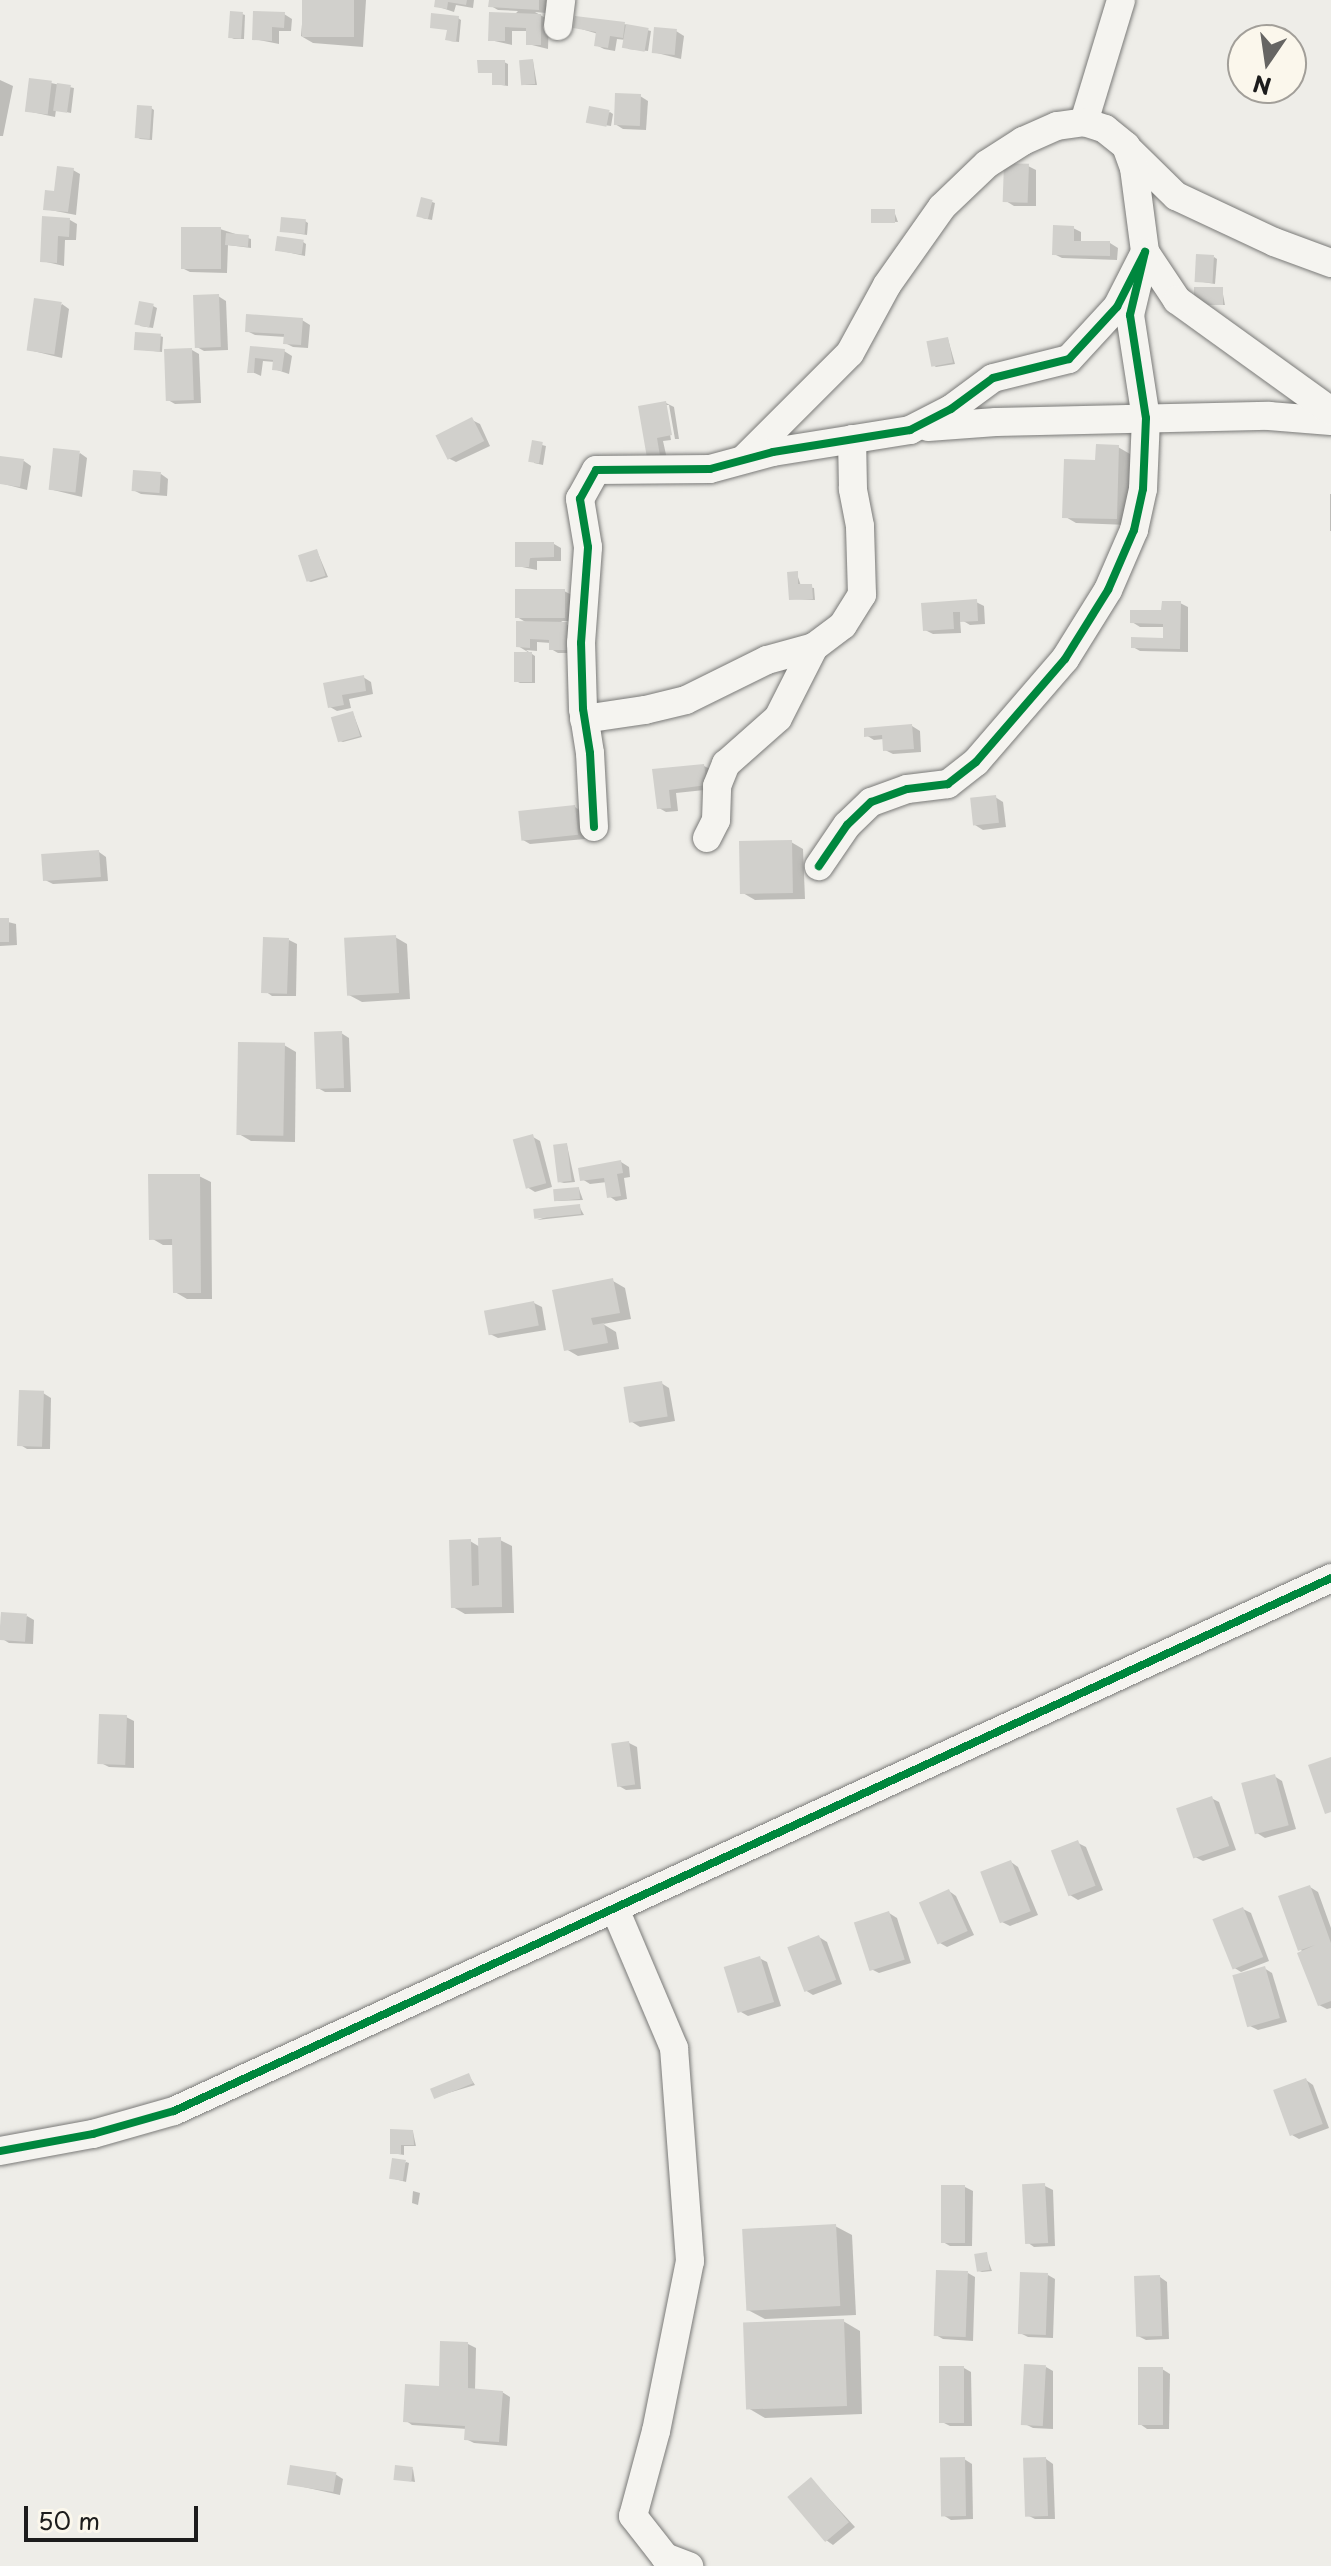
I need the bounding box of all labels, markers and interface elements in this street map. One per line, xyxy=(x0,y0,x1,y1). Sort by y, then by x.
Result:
north arrow xyxy=(1227,24,1307,104)
text: N xyxy=(1250,68,1274,104)
scale bar xyxy=(28,2490,202,2540)
text: 50 m xyxy=(38,2502,100,2538)

